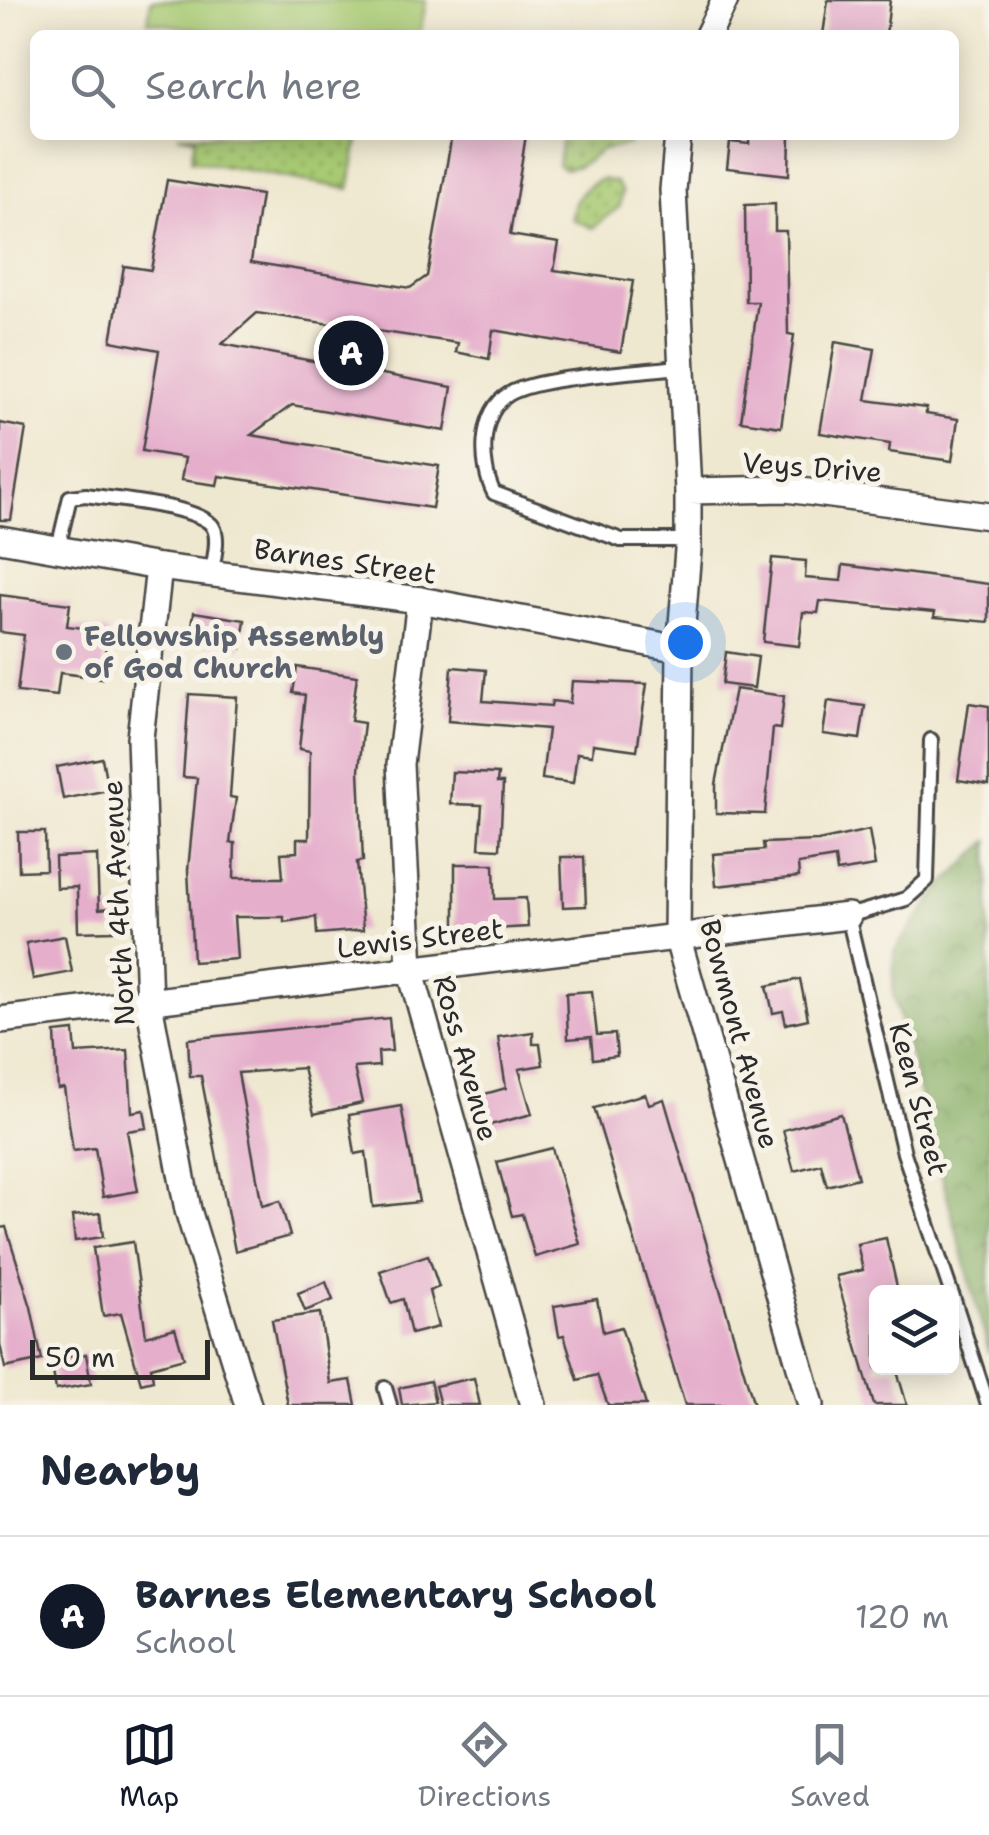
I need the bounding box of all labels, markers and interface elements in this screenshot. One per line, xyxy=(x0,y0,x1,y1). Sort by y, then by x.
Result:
search box xyxy=(30,30,959,140)
icon: search xyxy=(65,58,120,113)
text: Search here xyxy=(145,60,362,111)
pin: A xyxy=(318,316,384,390)
street label: Veys Drive xyxy=(741,443,883,491)
street label: Barnes Street xyxy=(251,529,439,593)
place label: Fellowship Assembly of God Church xyxy=(84,617,384,687)
your location xyxy=(660,617,711,668)
marker: Fellowship Assembly of God Church xyxy=(53,641,75,663)
street label: North 4th Avenue xyxy=(93,779,143,1027)
street label: Lewis Street xyxy=(335,909,505,967)
street label: Bowmont Avenue xyxy=(691,915,789,1153)
street label: Ross Avenue xyxy=(424,971,508,1145)
street label: Keen Street xyxy=(880,1018,958,1180)
map controls xyxy=(869,1285,959,1375)
button: layers xyxy=(869,1285,959,1375)
scale bar xyxy=(30,1335,210,1380)
text: 50 m xyxy=(45,1338,115,1376)
text: Nearby xyxy=(40,1442,200,1498)
text: Barnes Elementary School xyxy=(135,1569,656,1620)
text: A xyxy=(60,1595,85,1638)
text: 120 m xyxy=(855,1595,949,1638)
text: School xyxy=(135,1620,236,1663)
tab: Map xyxy=(119,1717,179,1815)
tab: Directions xyxy=(418,1717,551,1815)
tab: Saved xyxy=(790,1717,870,1815)

